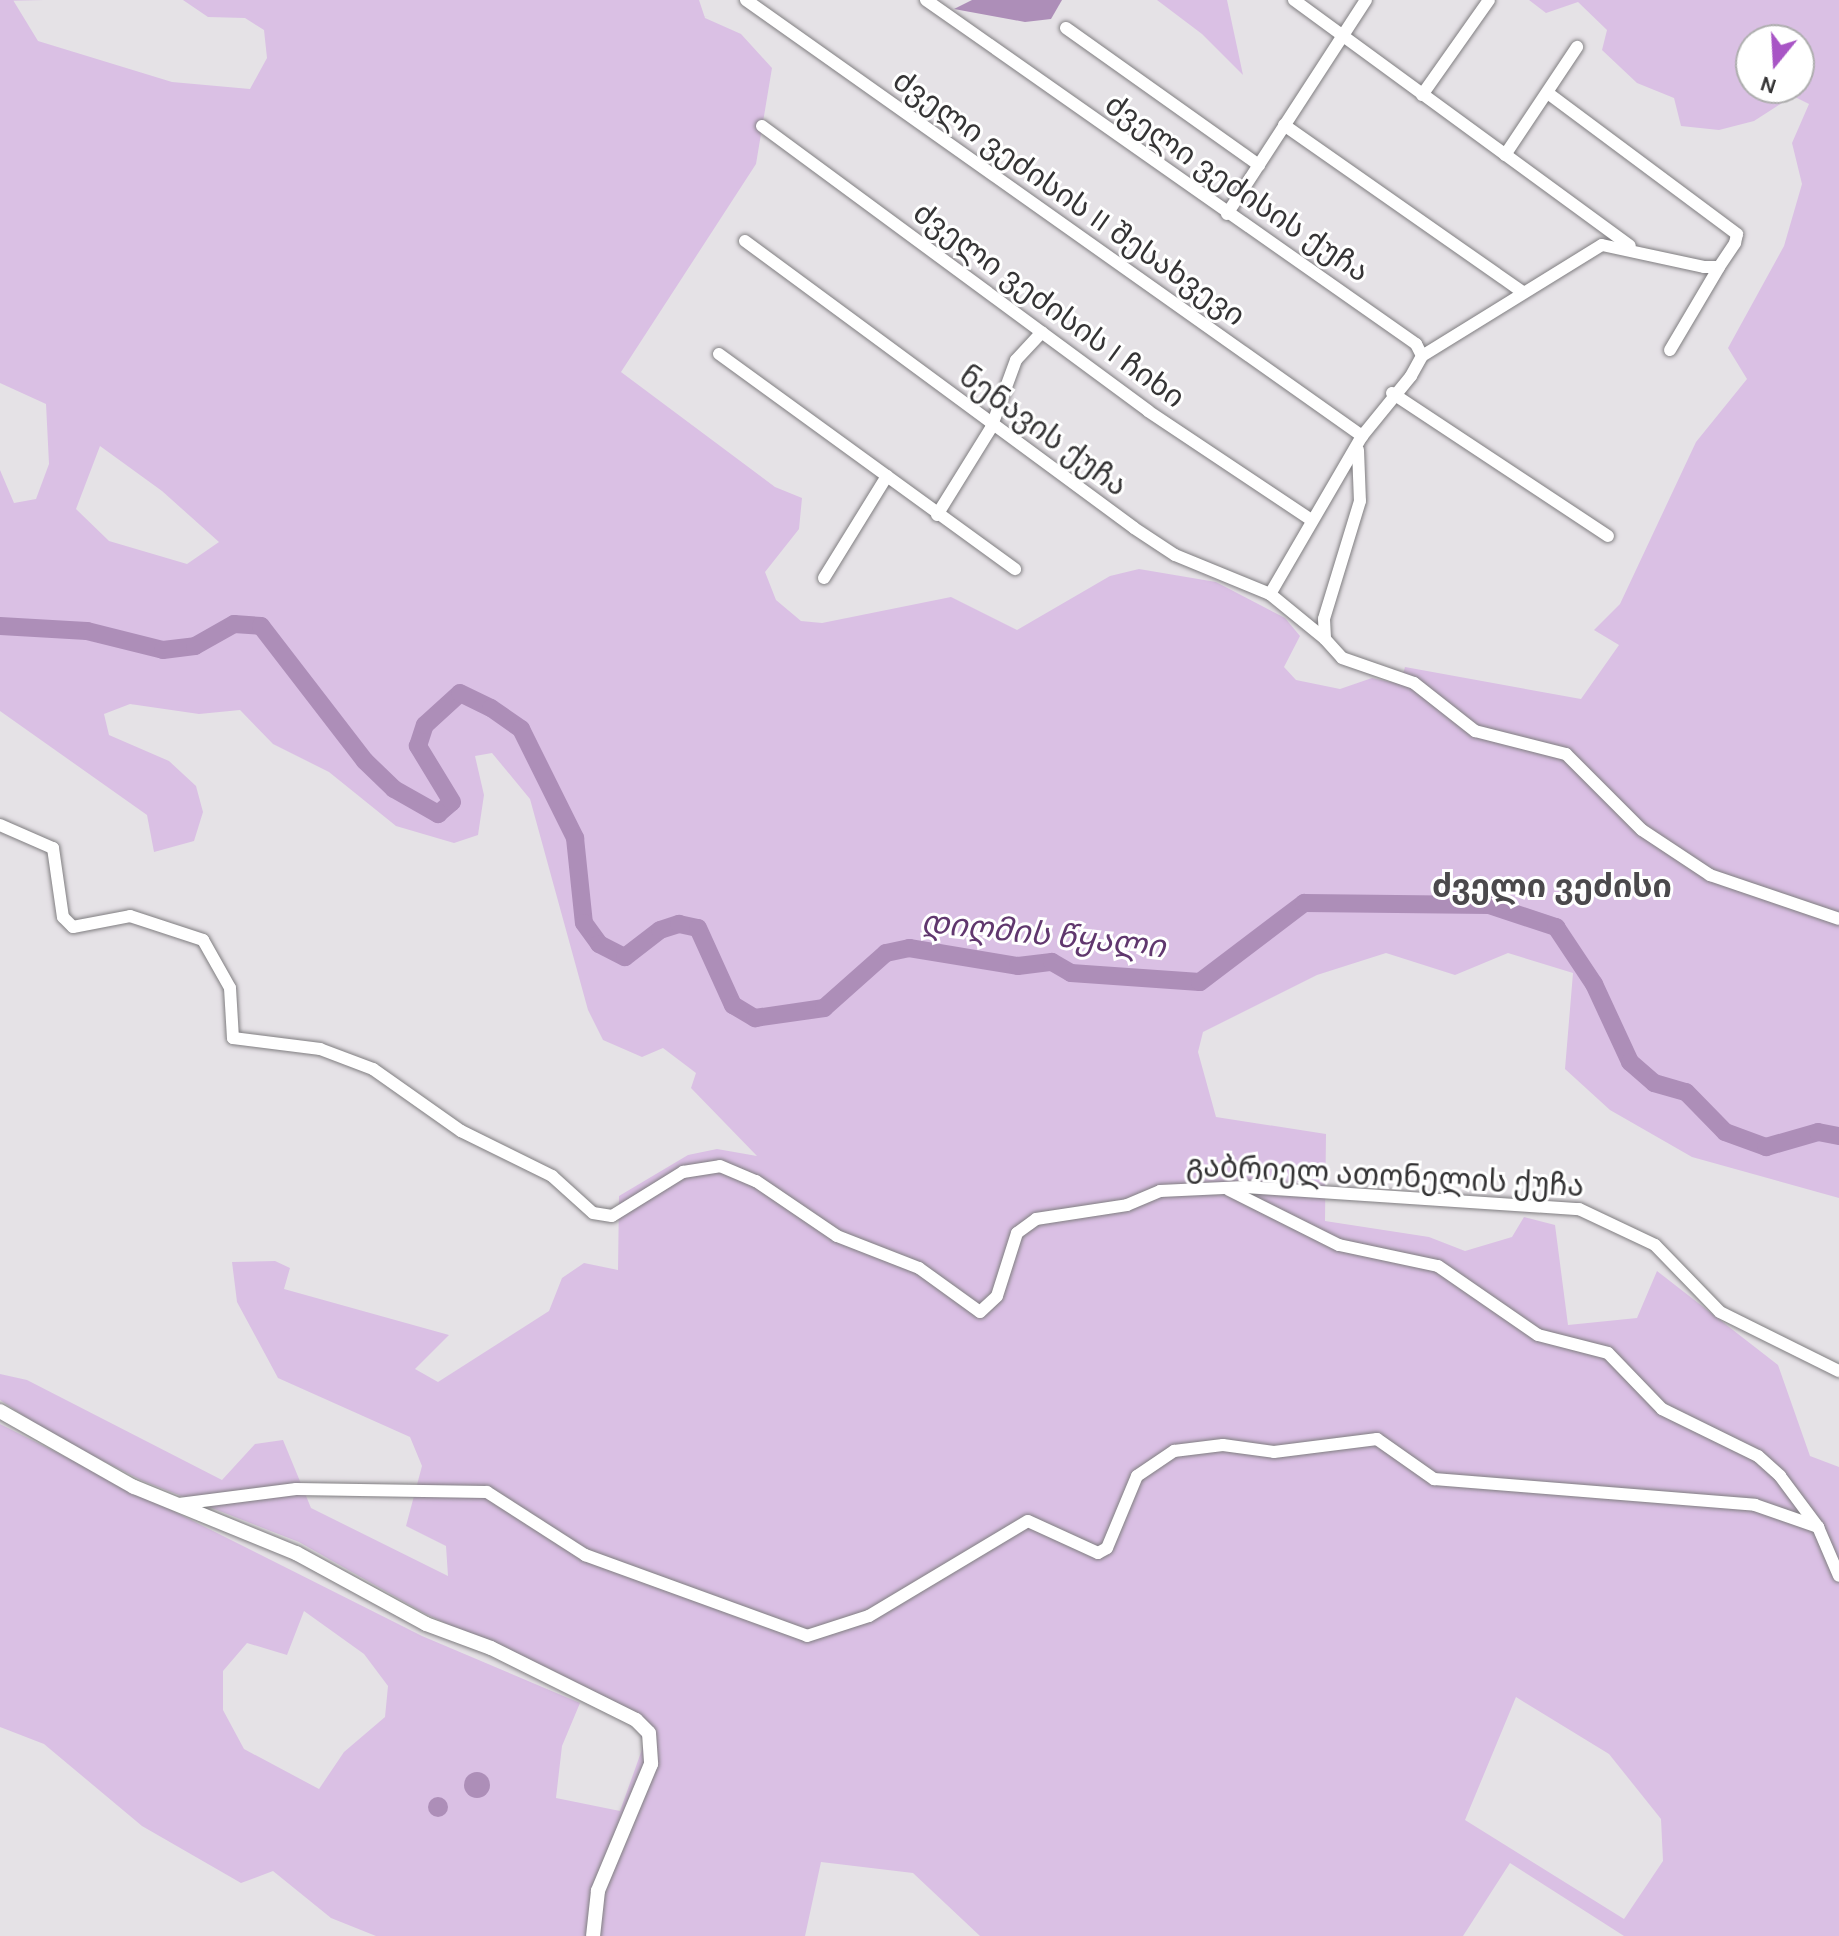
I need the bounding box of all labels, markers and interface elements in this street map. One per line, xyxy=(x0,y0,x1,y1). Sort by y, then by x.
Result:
north arrow xyxy=(1735,24,1815,104)
street label: ძველი ვეძისის II შესახვევი xyxy=(886,62,1252,334)
text: N xyxy=(1757,70,1780,100)
street label: ძველი ვეძისის ქუჩა xyxy=(1098,86,1376,290)
street label: ძველი ვეძისის I ჩიხი xyxy=(906,194,1192,416)
street label: ნენავის ქუჩა xyxy=(952,358,1134,504)
district label: ძველი ვეძისი xyxy=(1432,868,1672,906)
water label: დიღმის წყალი xyxy=(919,903,1167,967)
street label: გაბრიელ ათონელის ქუჩა xyxy=(1185,1148,1585,1204)

